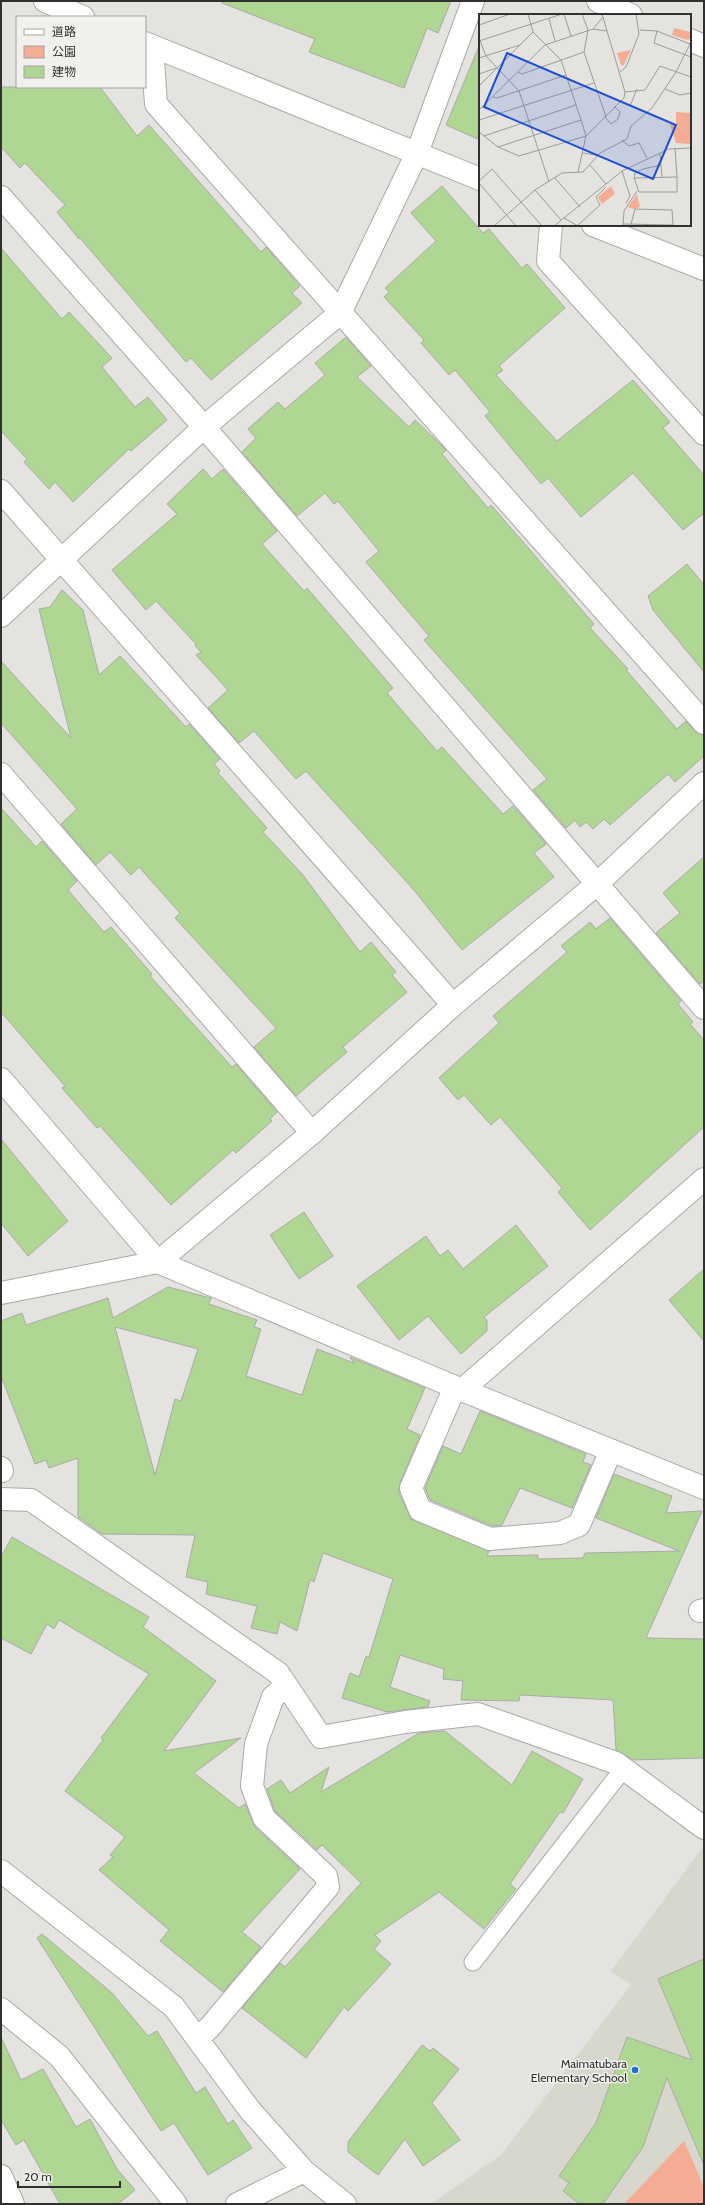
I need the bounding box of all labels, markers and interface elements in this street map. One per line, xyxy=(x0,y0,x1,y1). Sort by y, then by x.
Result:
inset map xyxy=(479,14,691,226)
legend xyxy=(16,16,146,88)
text: 道路 xyxy=(52,24,76,39)
text: 公園 xyxy=(52,44,76,59)
text: 建物 xyxy=(52,64,76,79)
place label: Maimatubara Elementary School xyxy=(531,2056,627,2085)
marker: Maimatubara Elementary School xyxy=(630,2065,640,2075)
scale bar xyxy=(18,2163,120,2189)
text: 20 m xyxy=(24,2169,52,2184)

